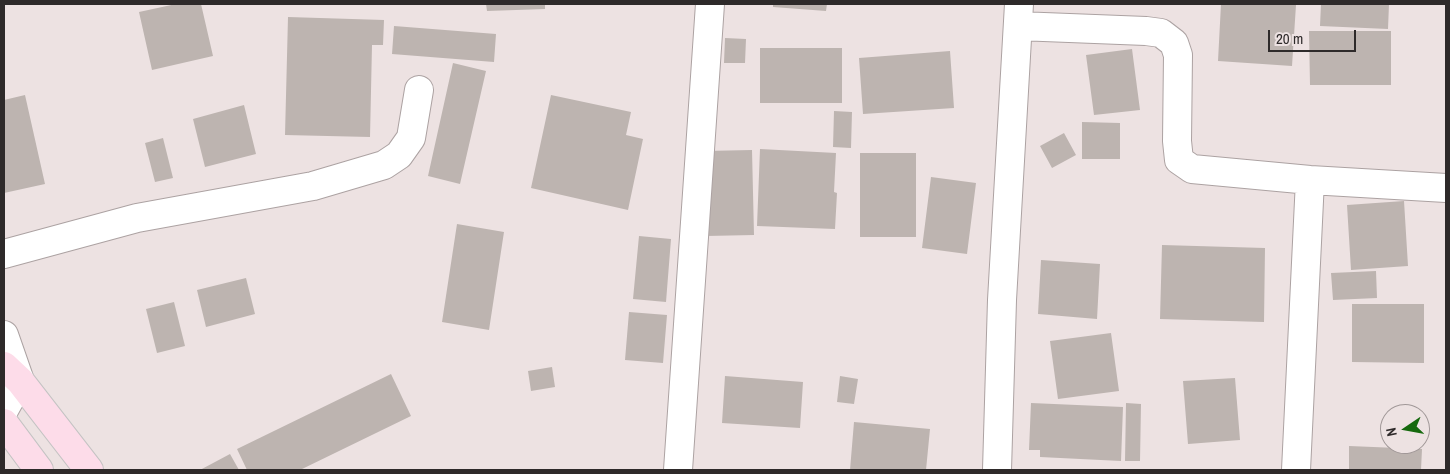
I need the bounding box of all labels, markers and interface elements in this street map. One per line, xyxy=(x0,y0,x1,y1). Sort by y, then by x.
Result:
scale bar xyxy=(1270,20,1358,52)
text: 20 m xyxy=(1276,28,1303,49)
north arrow xyxy=(1380,404,1430,454)
text: N xyxy=(1382,426,1401,438)

